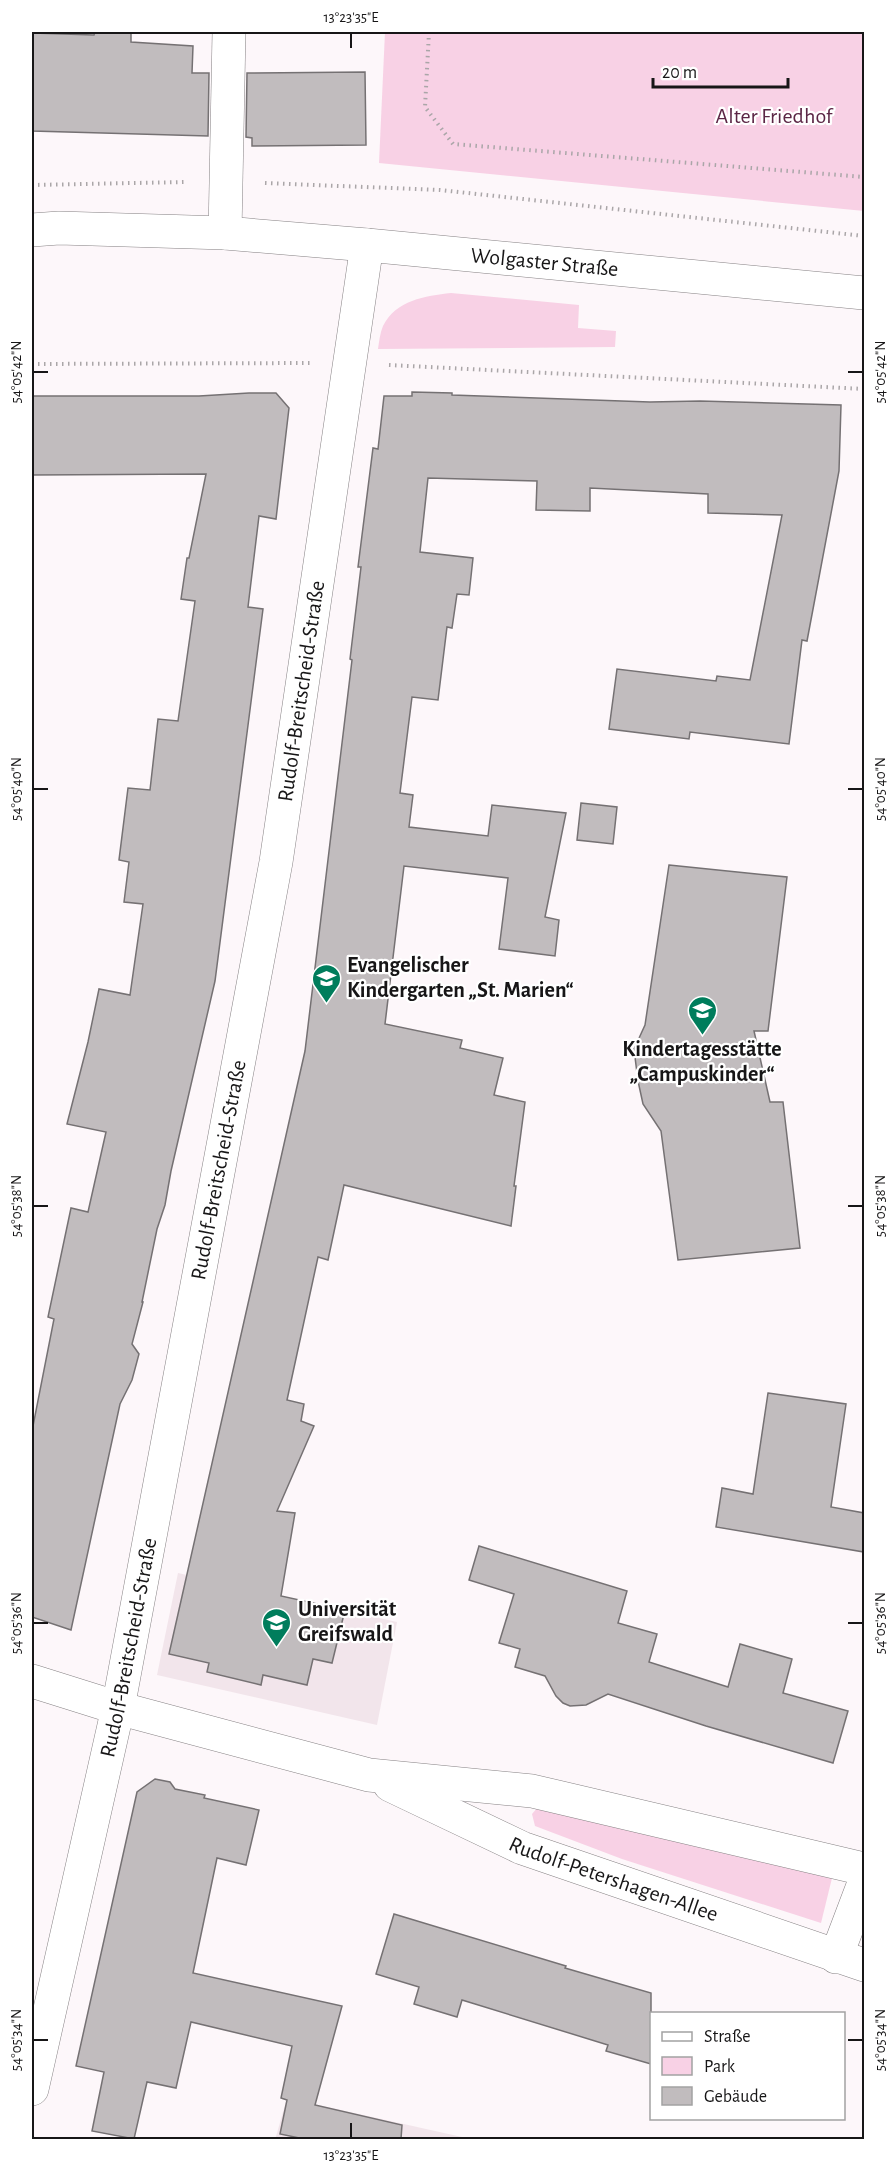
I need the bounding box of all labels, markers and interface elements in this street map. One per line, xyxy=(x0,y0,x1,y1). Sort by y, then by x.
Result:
text: 13°23'35"E xyxy=(323,10,379,25)
scale bar xyxy=(653,51,788,89)
text: 20 m xyxy=(662,64,697,82)
park label: Alter Friedhof xyxy=(716,105,834,127)
street label: Wolgaster Straße xyxy=(470,244,619,280)
text: 54°05'42"N xyxy=(9,340,24,404)
text: 54°05'42"N xyxy=(873,340,888,404)
street label: Rudolf-Breitscheid-Straße xyxy=(274,579,328,803)
text: 54°05'40"N xyxy=(9,757,24,821)
text: 54°05'40"N xyxy=(873,757,888,821)
place label: Evangelischer Kindergarten „St. Marien“ xyxy=(347,954,574,1001)
school or university icon: Evangelischer Kindergarten „St. Marien“ xyxy=(310,962,342,1004)
school or university icon: Kindertagesstätte „Campuskinder“ xyxy=(686,994,718,1036)
place label: Kindertagesstätte „Campuskinder“ xyxy=(622,1038,782,1085)
street label: Rudolf-Breitscheid-Straße xyxy=(187,1058,250,1282)
text: 54°05'38"N xyxy=(9,1175,24,1237)
text: 54°05'38"N xyxy=(873,1175,888,1237)
street label: Rudolf-Breitscheid-Straße xyxy=(96,1536,161,1759)
text: 54°05'36"N xyxy=(9,1592,24,1654)
text: 54°05'36"N xyxy=(873,1592,888,1654)
place label: Universität Greifswald xyxy=(298,1598,397,1645)
school or university icon: Universität Greifswald xyxy=(261,1606,293,1648)
street label: Rudolf-Petershagen-Allee xyxy=(505,1832,721,1925)
text: 54°05'34"N xyxy=(9,2009,24,2071)
text: 54°05'34"N xyxy=(873,2009,888,2071)
legend xyxy=(650,2012,845,2120)
text: Straße xyxy=(704,2028,750,2046)
text: Park xyxy=(704,2058,736,2076)
text: Gebäude xyxy=(704,2088,767,2106)
text: 13°23'35"E xyxy=(323,2148,379,2163)

